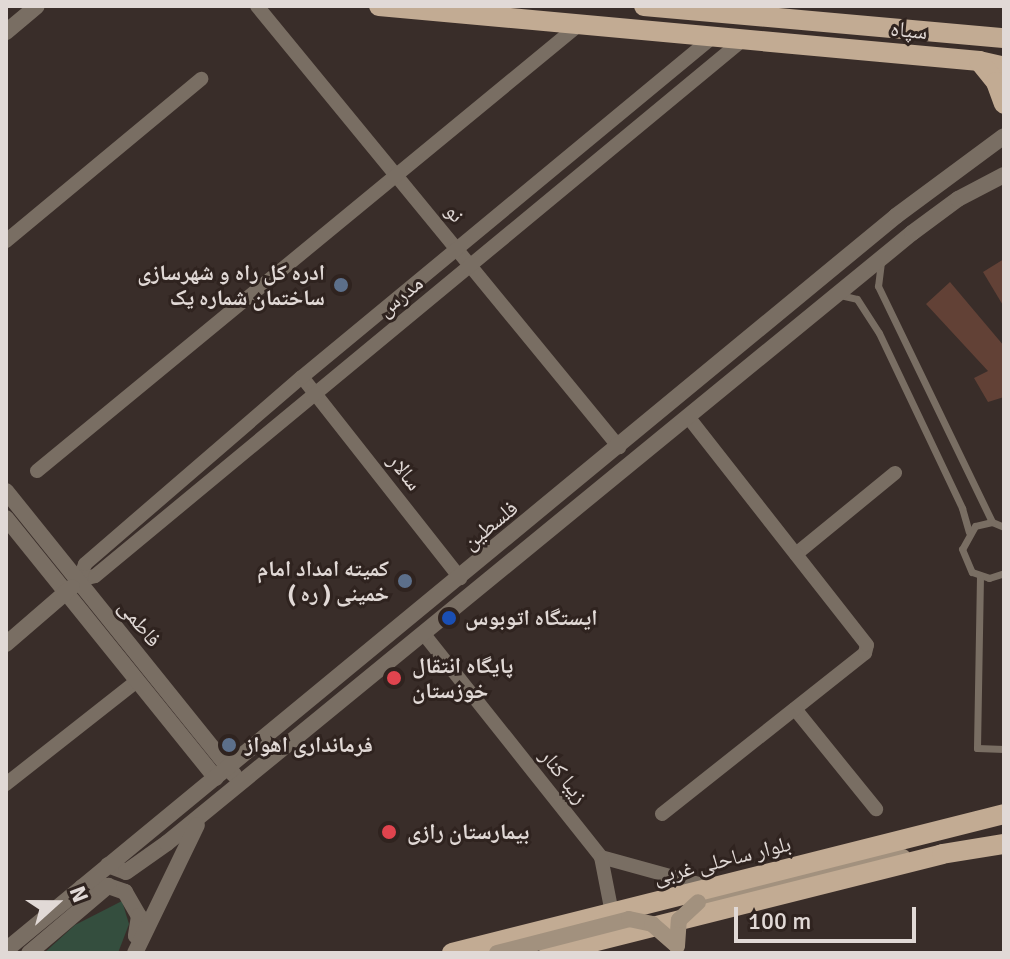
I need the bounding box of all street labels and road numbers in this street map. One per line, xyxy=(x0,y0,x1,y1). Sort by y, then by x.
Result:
street label: سپاه xyxy=(889,15,929,45)
street label: نو xyxy=(440,198,470,228)
street label: مدرس xyxy=(372,270,428,322)
street label: سالار xyxy=(382,448,428,496)
street label: فلسطین xyxy=(457,495,523,555)
street label: فاطمی xyxy=(113,594,167,652)
street label: زیبا کنار xyxy=(534,743,594,809)
street label: بلوار ساحلی غربی xyxy=(650,830,794,890)

